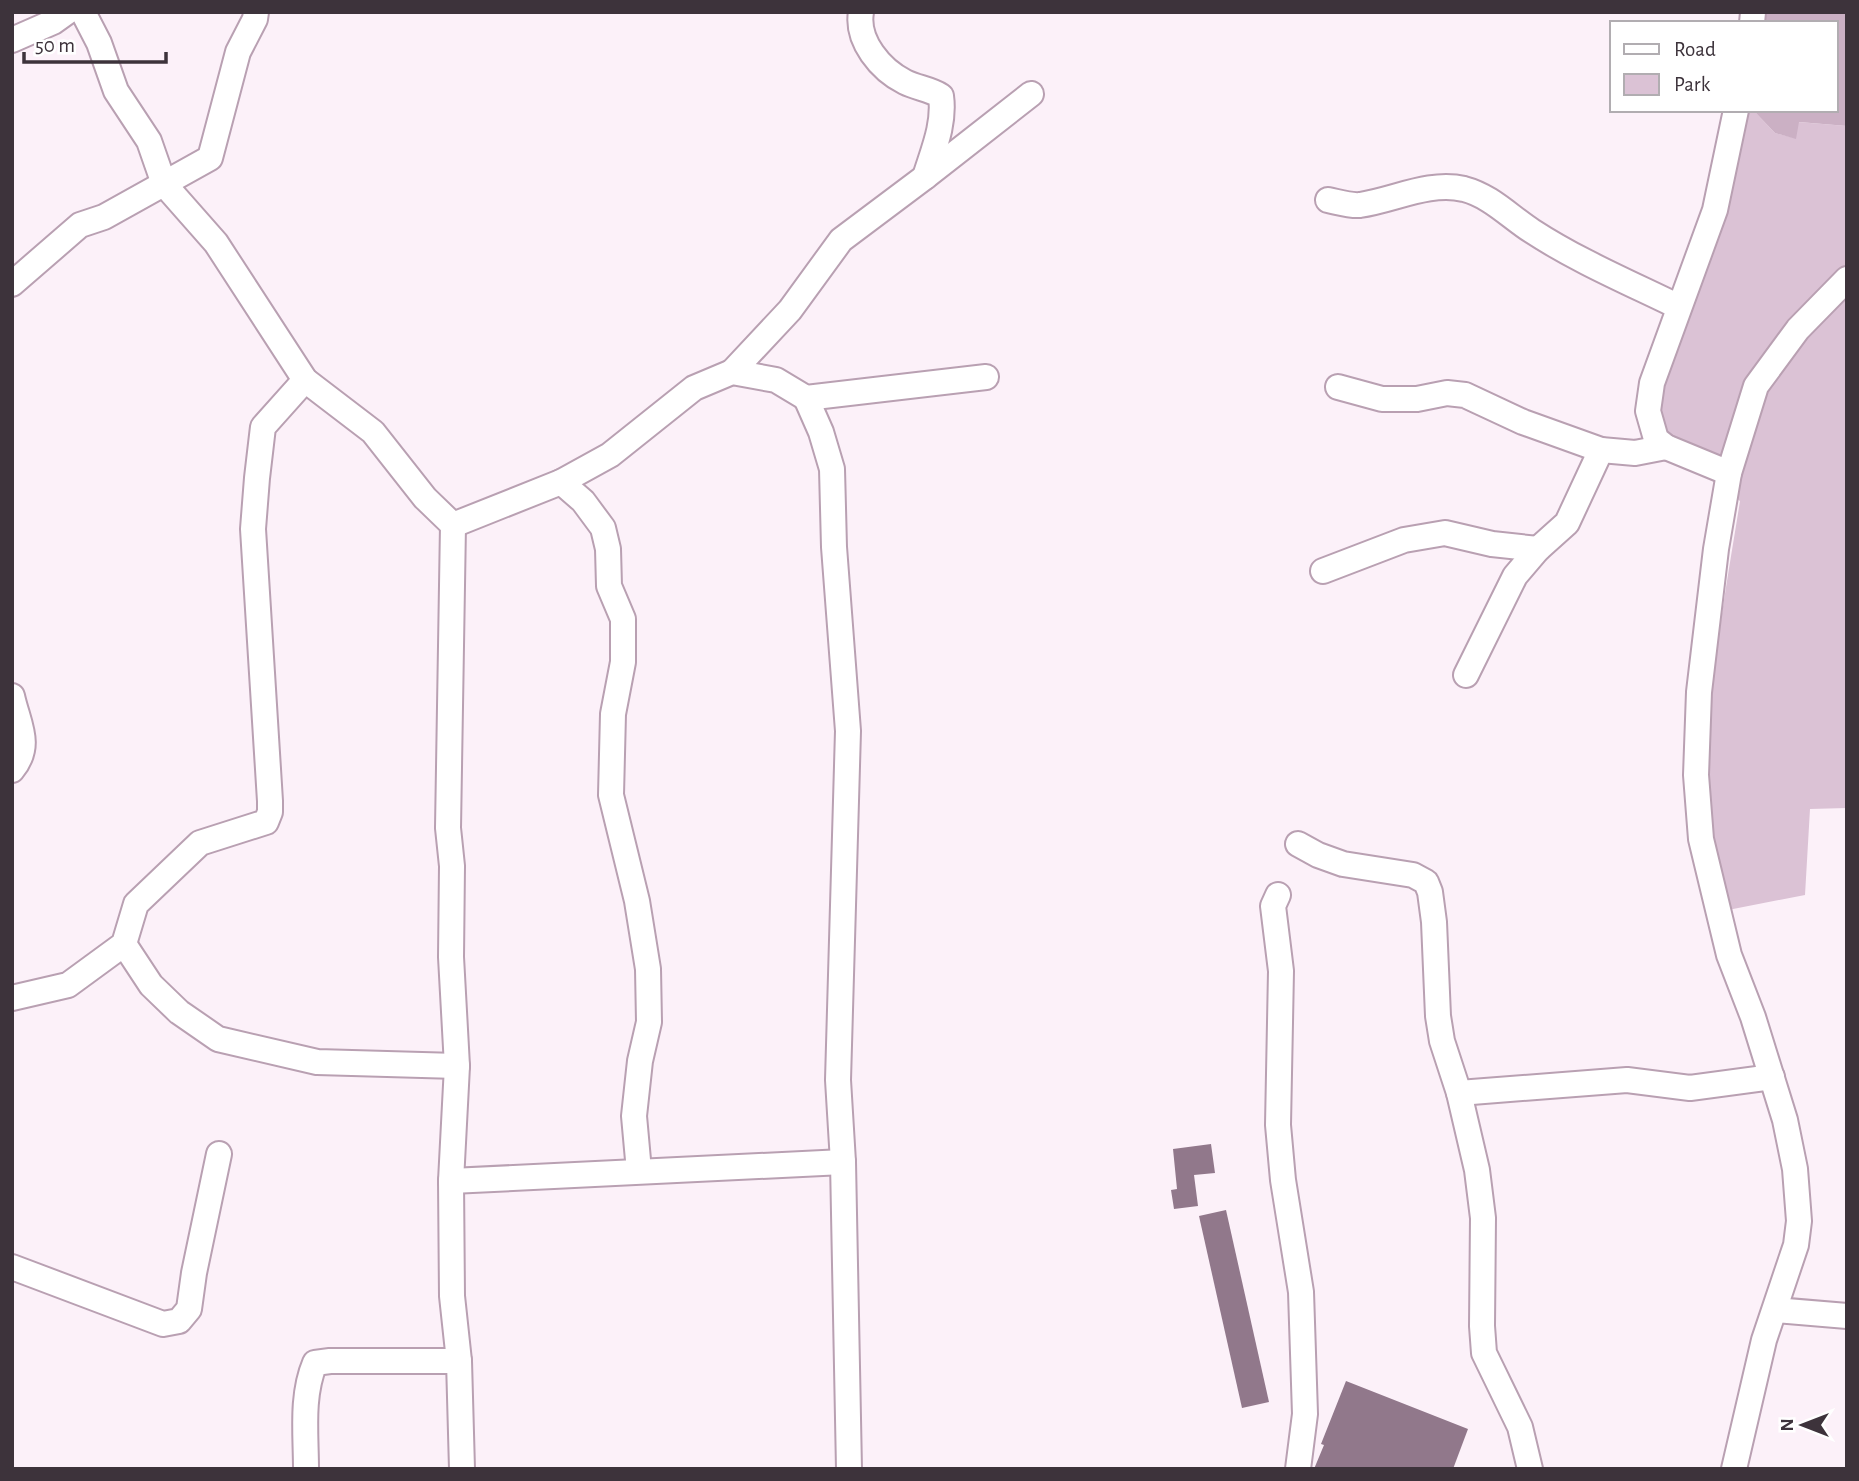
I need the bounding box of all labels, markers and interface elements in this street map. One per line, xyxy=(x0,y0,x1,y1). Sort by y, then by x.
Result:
scale bar xyxy=(24,21,166,65)
legend xyxy=(1610,21,1838,112)
text: 50 m xyxy=(35,35,75,56)
text: Road xyxy=(1674,39,1716,60)
text: Park xyxy=(1674,74,1711,95)
north arrow xyxy=(1768,1390,1838,1460)
text: N xyxy=(1778,1418,1797,1432)

